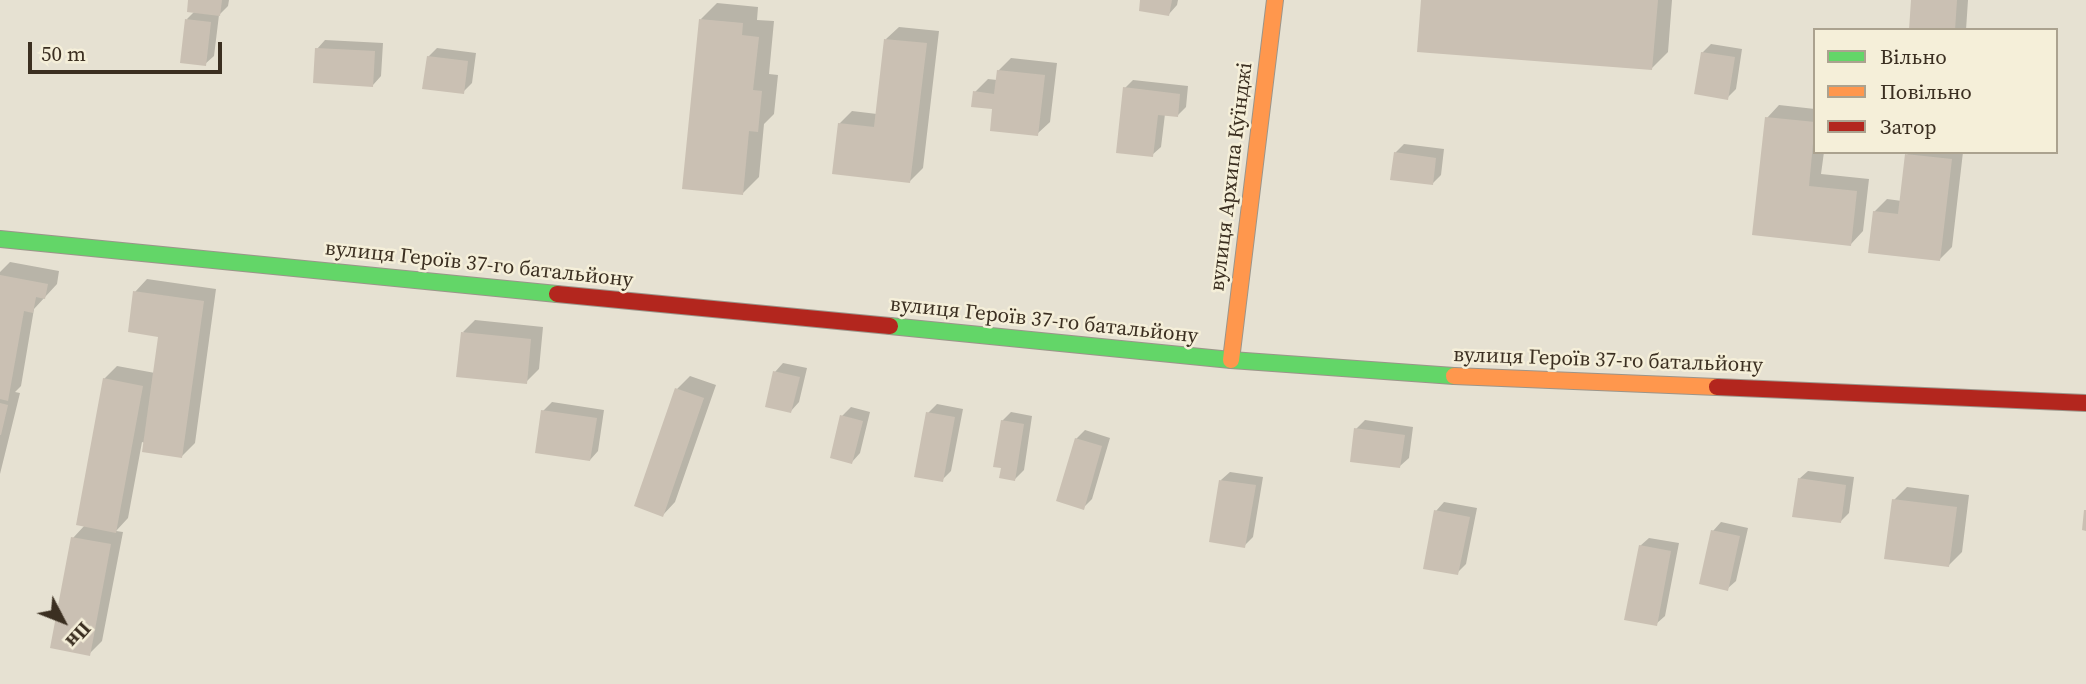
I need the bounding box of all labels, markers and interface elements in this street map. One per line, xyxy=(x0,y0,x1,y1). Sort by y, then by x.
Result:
scale bar xyxy=(32,28,226,72)
legend xyxy=(1813,28,2058,154)
text: 50 m xyxy=(41,39,86,68)
text: Вільно xyxy=(1880,42,1947,71)
street label: вулиця Архипа Куїнджі xyxy=(1205,61,1259,293)
text: Повільно xyxy=(1880,77,1972,106)
text: Затор xyxy=(1880,112,1936,141)
street label: вулиця Героїв 37-го батальйону xyxy=(324,236,634,294)
street label: вулиця Героїв 37-го батальйону xyxy=(889,292,1199,350)
street label: вулиця Героїв 37-го батальйону xyxy=(1453,343,1763,379)
north arrow xyxy=(28,586,98,656)
text: Пн xyxy=(60,616,97,654)

